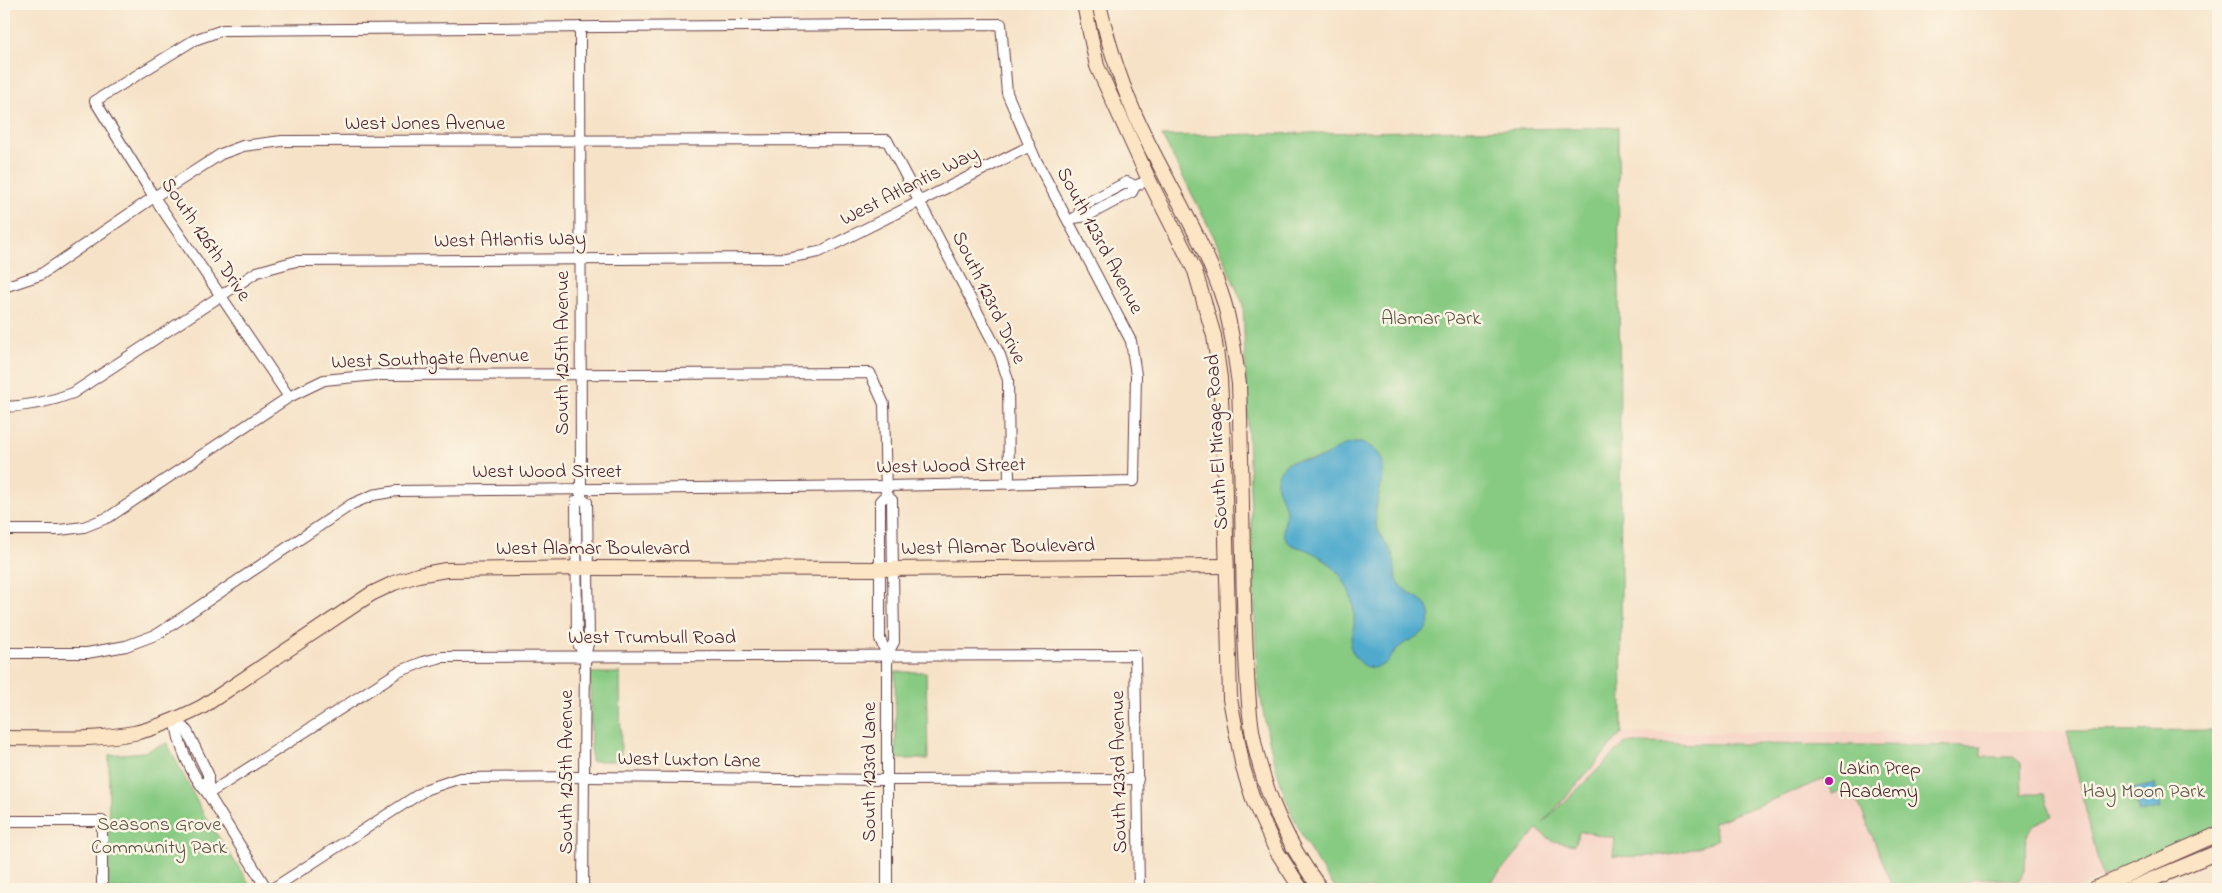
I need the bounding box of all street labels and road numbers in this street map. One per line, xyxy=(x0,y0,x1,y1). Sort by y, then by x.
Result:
street label: West Jones Avenue xyxy=(345,110,505,139)
street label: West Atlantis Way xyxy=(836,139,984,235)
street label: South 123rd Avenue xyxy=(1048,162,1150,320)
street label: South 126th Drive xyxy=(153,172,257,308)
street label: West Atlantis Way xyxy=(434,225,586,257)
street label: South 123rd Drive xyxy=(943,227,1033,369)
street label: South 125th Avenue xyxy=(549,271,578,435)
street label: West Southgate Avenue xyxy=(331,342,529,379)
street label: South El Mirage Road xyxy=(1199,354,1238,530)
street label: West Wood Street xyxy=(876,451,1026,483)
street label: West Wood Street xyxy=(472,458,622,487)
street label: West Alamar Boulevard xyxy=(901,532,1095,564)
street label: West Alamar Boulevard xyxy=(496,535,690,564)
street label: West Trumbull Road xyxy=(568,624,736,653)
street label: South 125th Avenue xyxy=(553,690,582,854)
street label: South 123rd Avenue xyxy=(1104,690,1136,854)
street label: South 123rd Lane xyxy=(856,702,885,842)
street label: West Luxton Lane xyxy=(617,745,761,777)

